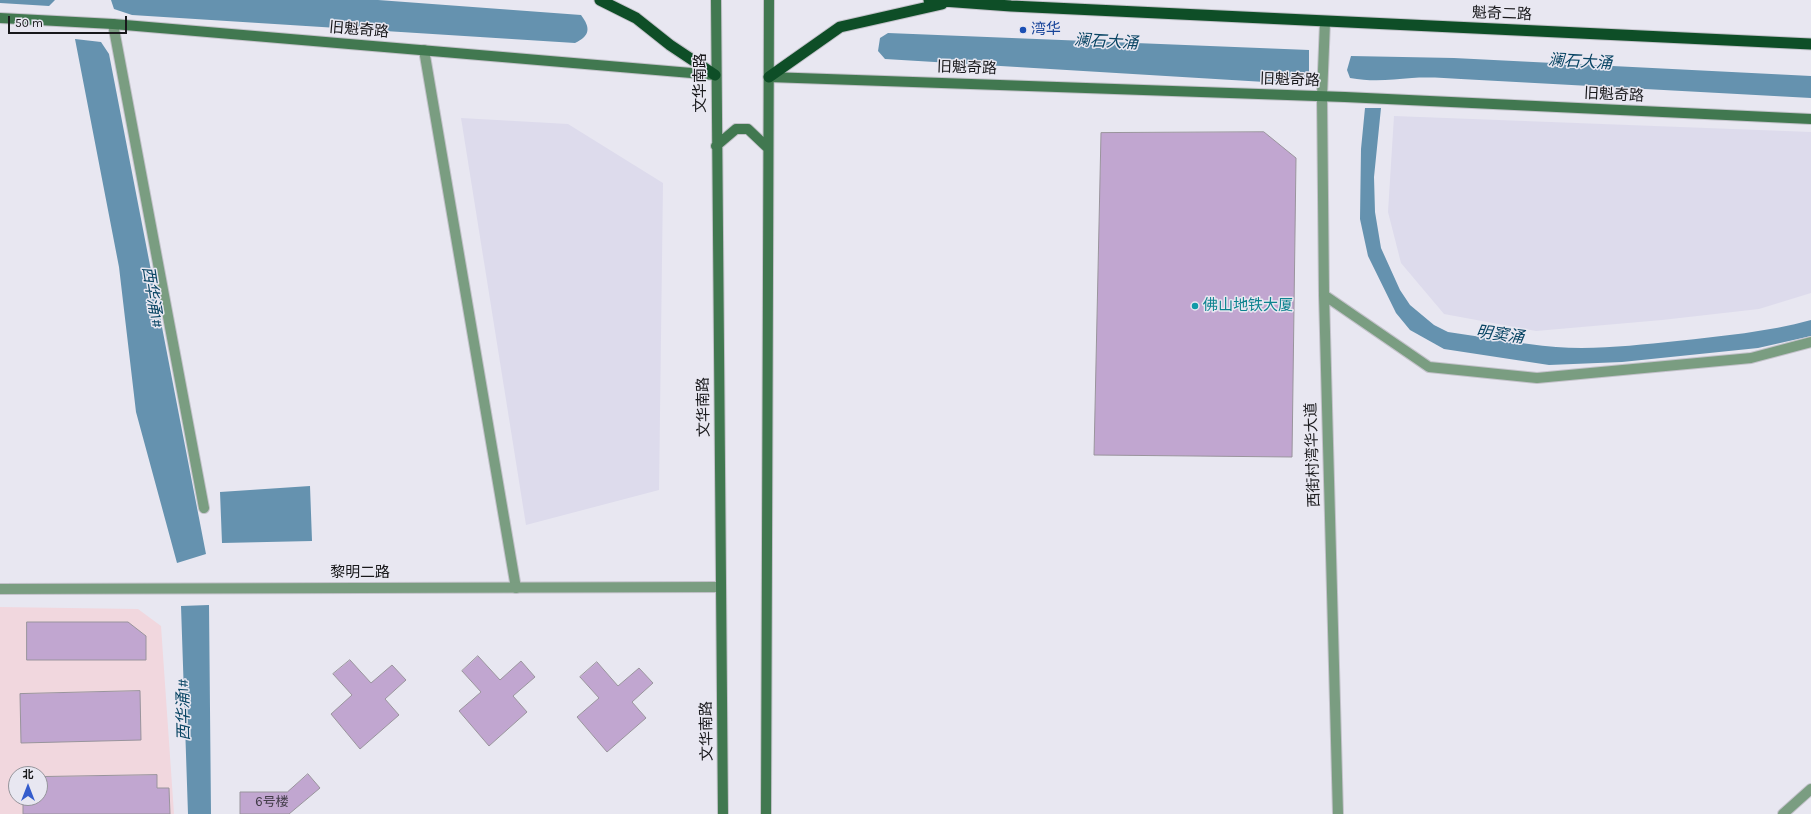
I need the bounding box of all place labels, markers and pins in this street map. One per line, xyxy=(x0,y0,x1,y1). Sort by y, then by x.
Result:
place label: 湾华 xyxy=(1031,21,1061,39)
marker: 湾华 xyxy=(1018,25,1028,35)
place label: 佛山地铁大厦 xyxy=(1203,297,1293,315)
marker: 佛山地铁大厦 xyxy=(1190,301,1200,311)

